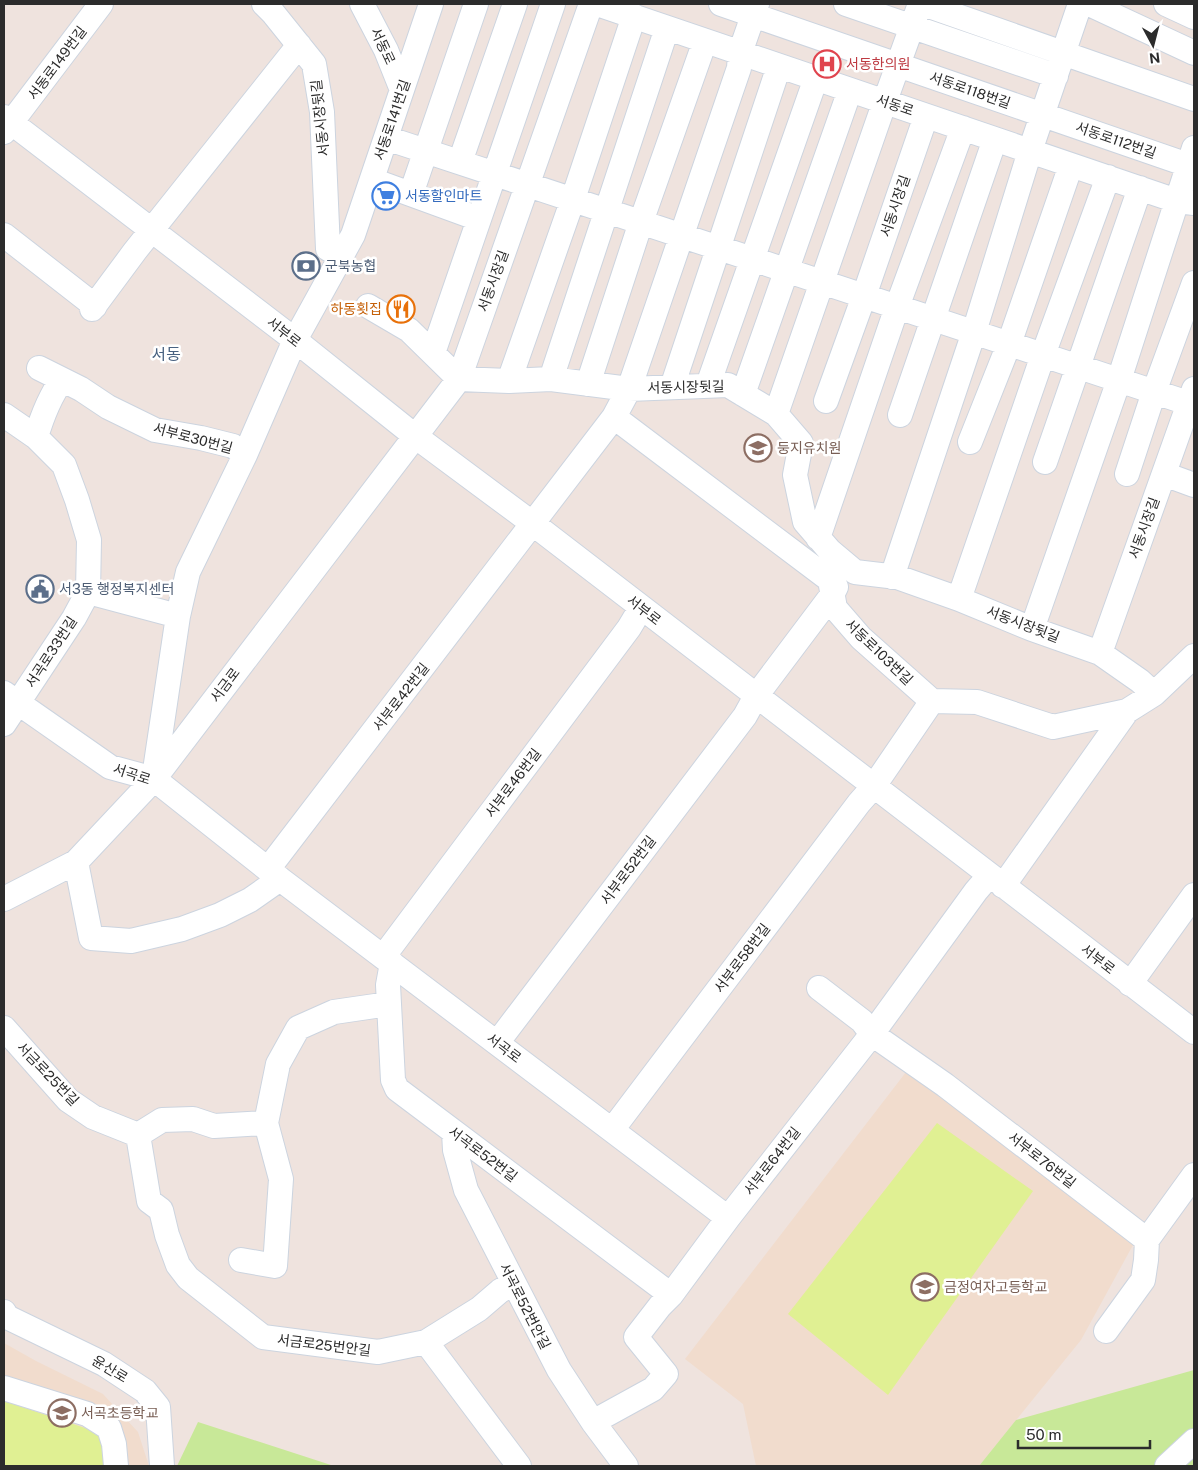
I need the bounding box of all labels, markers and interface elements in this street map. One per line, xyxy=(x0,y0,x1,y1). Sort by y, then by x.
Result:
north arrow xyxy=(1128,20,1178,70)
street label: 서동로149번길 xyxy=(24,23,90,103)
street label: 서동로 xyxy=(368,25,398,67)
hospital icon: 서동한의원 xyxy=(812,49,842,79)
text: N xyxy=(1148,49,1161,67)
place label: 서동한의원 xyxy=(846,56,910,72)
street label: 서동로118번길 xyxy=(927,69,1013,111)
street label: 서동로141번길 xyxy=(371,77,413,163)
street label: 서동시장뒷길 xyxy=(308,79,332,157)
street label: 서동로 xyxy=(874,91,916,119)
street label: 서동로112번길 xyxy=(1074,119,1158,161)
street label: 서동시장길 xyxy=(877,173,913,239)
supermarket icon: 서동할인마트 xyxy=(371,181,401,211)
place label: 서동할인마트 xyxy=(405,188,482,204)
street label: 서동시장길 xyxy=(474,248,512,314)
bank icon: 군북농협 xyxy=(291,251,321,281)
place label: 군북농협 xyxy=(325,258,377,274)
restaurant icon: 하동횟집 xyxy=(386,294,416,324)
place label: 하동횟집 xyxy=(330,301,382,317)
street label: 서부로 xyxy=(264,314,304,350)
district label: 서동 xyxy=(151,345,181,364)
street label: 서동시장뒷길 xyxy=(647,378,725,396)
street label: 서부로30번길 xyxy=(151,420,235,456)
school or university icon: 둥지유치원 xyxy=(743,433,773,463)
place label: 둥지유치원 xyxy=(777,440,841,456)
street label: 서동시장길 xyxy=(1125,495,1163,561)
public building icon: 서3동 행정복지센터 xyxy=(25,574,55,604)
place label: 서3동 행정복지센터 xyxy=(59,581,174,597)
street label: 서부로 xyxy=(624,592,664,628)
street label: 서동시장뒷길 xyxy=(984,603,1062,645)
street label: 서곡로33번길 xyxy=(22,613,80,691)
street label: 서동로103번길 xyxy=(842,616,916,688)
street label: 서부로42번길 xyxy=(370,660,432,734)
street label: 서금로 xyxy=(207,665,243,705)
street label: 서부로46번길 xyxy=(482,745,544,821)
street label: 서곡로 xyxy=(111,760,153,788)
street label: 서부로52번길 xyxy=(597,833,659,907)
street label: 서부로58번길 xyxy=(711,920,773,996)
street label: 서부로 xyxy=(1078,941,1118,977)
street label: 서곡로 xyxy=(484,1030,524,1066)
street label: 서금로25번길 xyxy=(14,1039,82,1109)
street label: 서곡로52번길 xyxy=(446,1123,520,1185)
street label: 서부로64번길 xyxy=(740,1124,804,1198)
street label: 서부로76번길 xyxy=(1005,1129,1079,1191)
street label: 서곡로52번안길 xyxy=(496,1260,554,1352)
school or university icon: 금정여자고등학교 xyxy=(910,1272,940,1302)
place label: 금정여자고등학교 xyxy=(944,1279,1047,1295)
street label: 서금로25번안길 xyxy=(276,1331,372,1359)
street label: 윤산로 xyxy=(89,1352,131,1386)
school or university icon: 서곡초등학교 xyxy=(47,1398,77,1428)
place label: 서곡초등학교 xyxy=(81,1405,158,1421)
scale bar xyxy=(1018,1418,1150,1450)
text: 50 m xyxy=(1026,1426,1061,1443)

